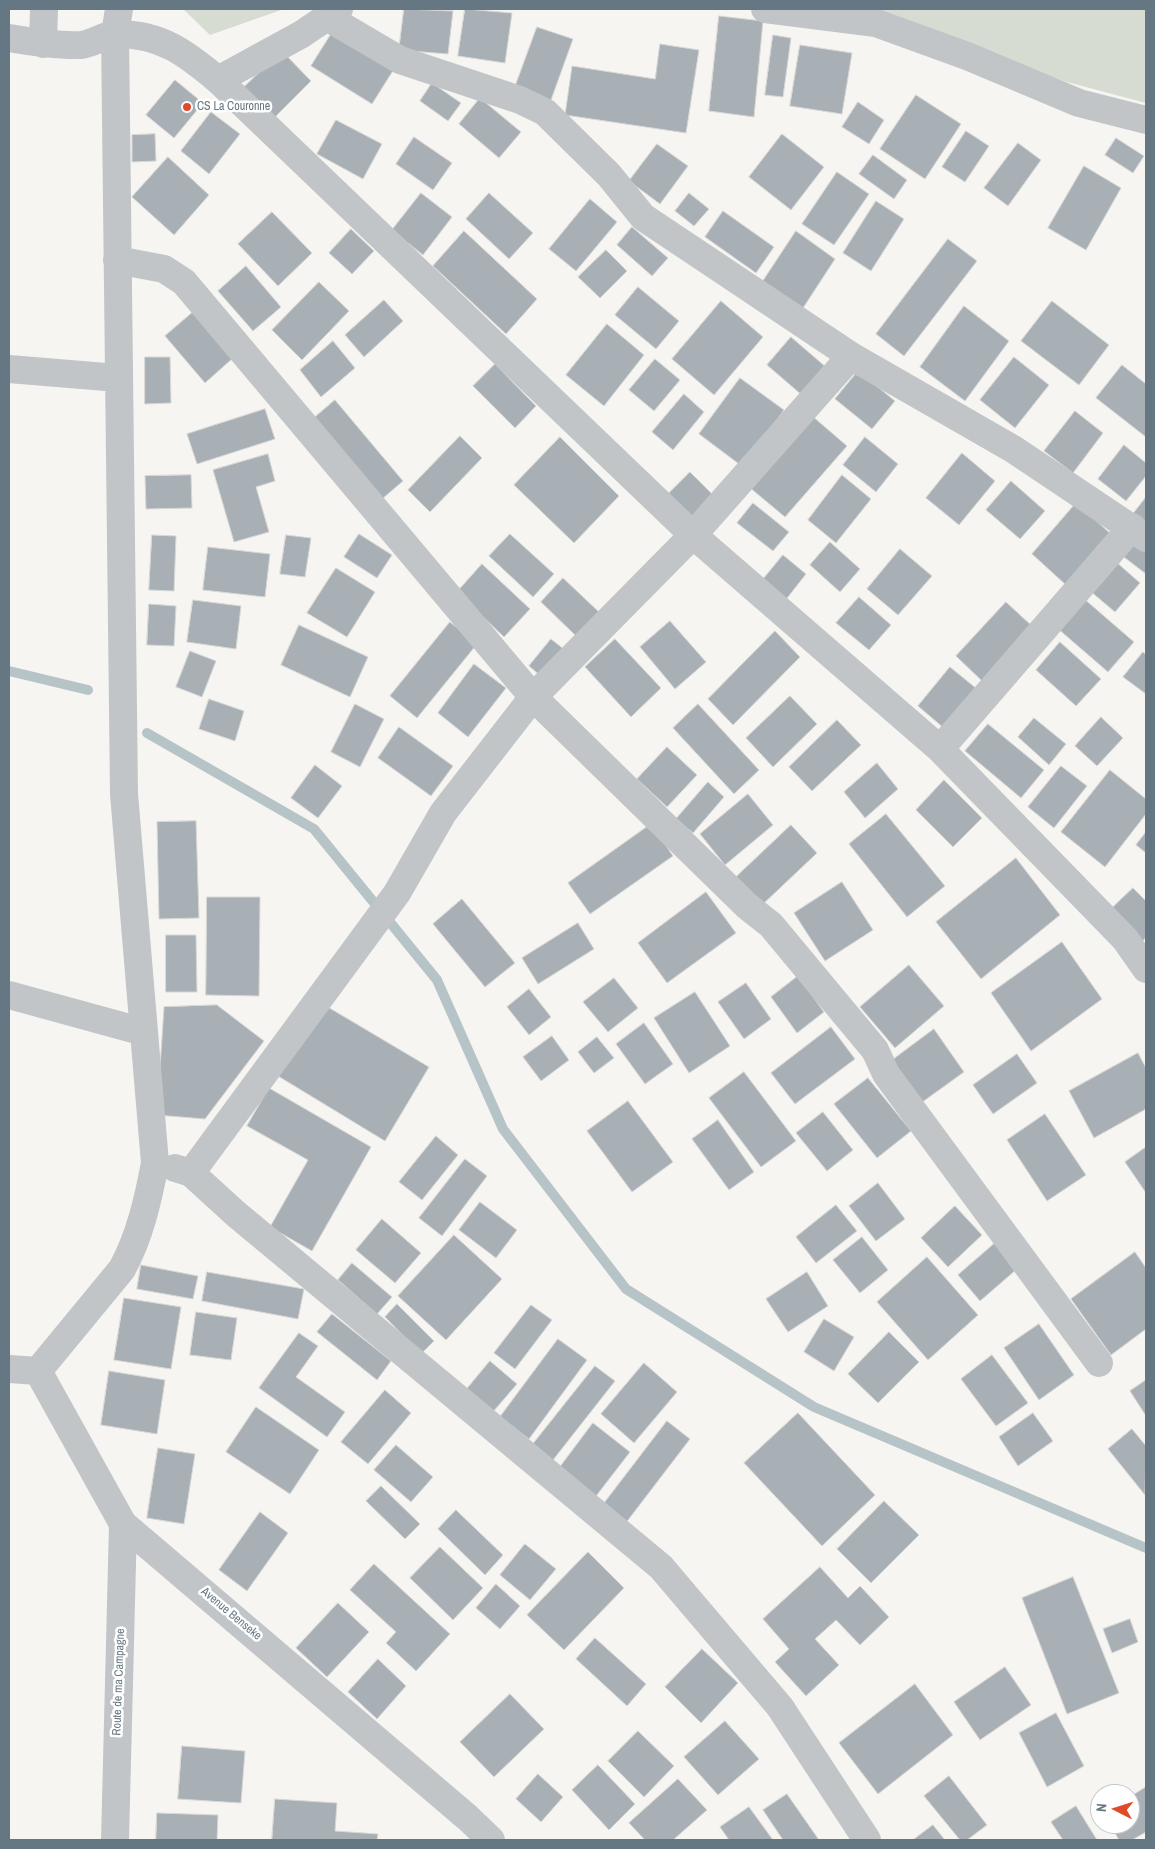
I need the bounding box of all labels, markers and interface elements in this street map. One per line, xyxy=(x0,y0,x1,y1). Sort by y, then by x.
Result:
place label: CS La Couronne xyxy=(197,100,270,114)
marker: CS La Couronne xyxy=(181,101,193,113)
street label: Avenue Benseke xyxy=(198,1585,264,1643)
street label: Route de ma Campagne xyxy=(110,1628,128,1736)
north arrow xyxy=(1090,1784,1140,1834)
text: N xyxy=(1092,1803,1110,1813)

